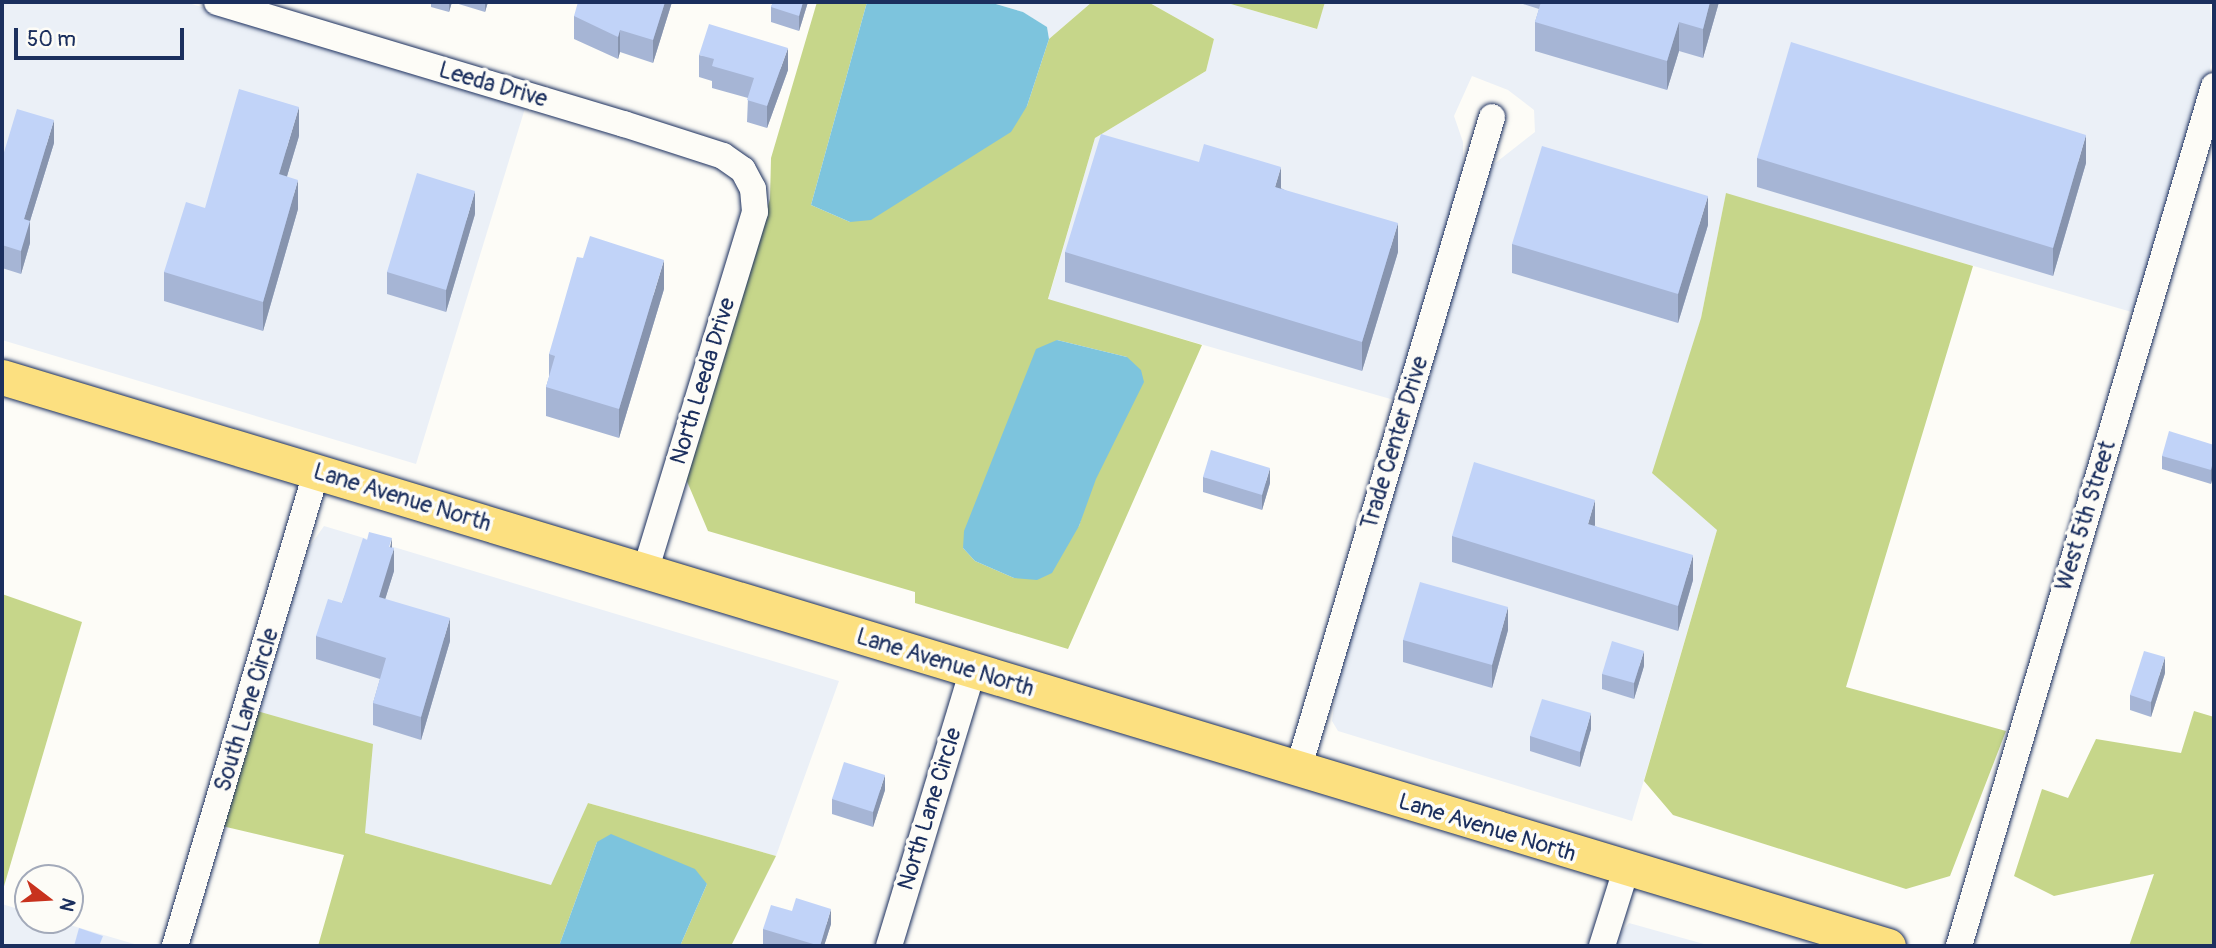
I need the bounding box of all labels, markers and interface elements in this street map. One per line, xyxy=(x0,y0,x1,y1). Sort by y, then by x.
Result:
scale bar xyxy=(18,14,187,58)
text: 50 m xyxy=(27,26,76,53)
street label: Leeda Drive xyxy=(436,56,550,114)
street label: North Leeda Drive xyxy=(665,294,741,468)
street label: Trade Center Drive xyxy=(1356,353,1434,533)
street label: West 5th Street xyxy=(2050,438,2122,594)
street label: Lane Avenue North xyxy=(310,458,494,538)
street label: Lane Avenue North xyxy=(853,623,1037,703)
street label: South Lane Circle xyxy=(209,625,285,795)
street label: North Lane Circle xyxy=(892,724,968,894)
street label: Lane Avenue North xyxy=(1395,788,1579,868)
north arrow xyxy=(14,864,84,934)
text: N xyxy=(54,895,81,914)

